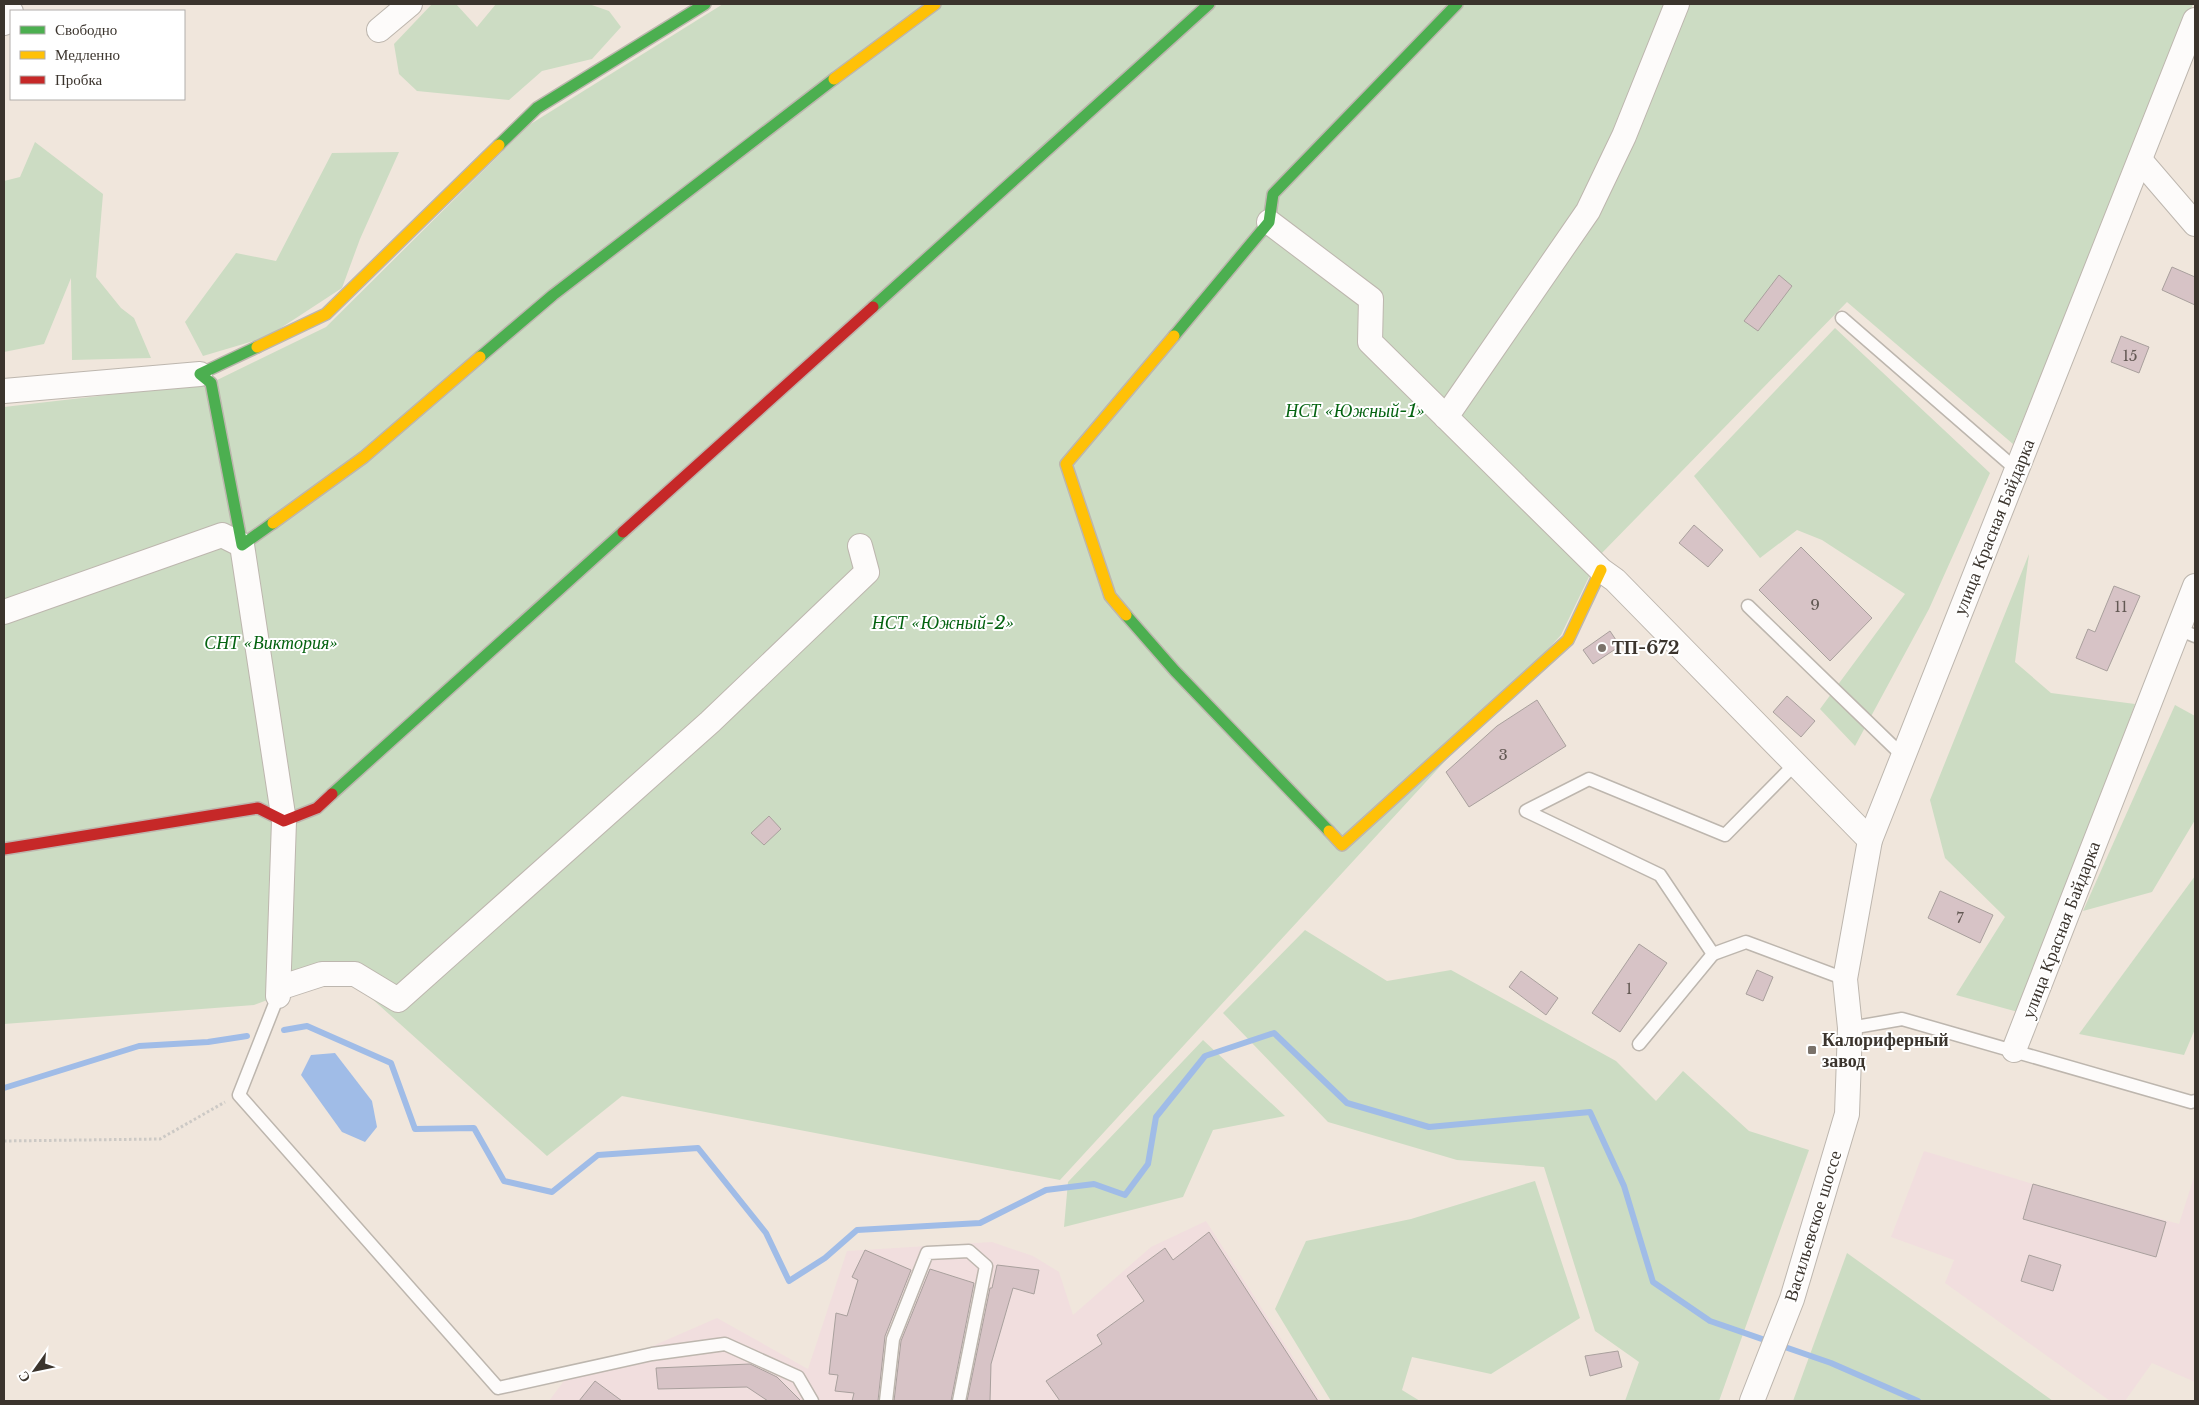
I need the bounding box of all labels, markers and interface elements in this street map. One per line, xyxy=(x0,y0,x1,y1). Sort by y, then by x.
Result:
legend xyxy=(10,10,185,100)
text: Свободно xyxy=(55,20,117,39)
text: Медленно xyxy=(55,45,120,64)
text: Пробка xyxy=(55,70,103,89)
house number: 15 xyxy=(2122,346,2138,365)
park label: НСТ «Южный-1» xyxy=(1284,400,1425,422)
street label: улица Красная Байдарка xyxy=(1949,436,2039,618)
house number: 9 xyxy=(1810,595,1820,614)
house number: 11 xyxy=(2114,597,2128,616)
park label: НСТ «Южный-2» xyxy=(871,612,1014,634)
park label: СНТ «Виктория» xyxy=(204,632,338,654)
place label: ТП-672 xyxy=(1612,637,1679,659)
marker: ТП-672 xyxy=(1596,642,1608,654)
house number: 3 xyxy=(1498,745,1508,764)
street label: улица Красная Байдарка xyxy=(2017,838,2105,1022)
house number: 7 xyxy=(1956,908,1964,927)
house number: 1 xyxy=(1626,979,1632,998)
place label: Калориферный завод xyxy=(1822,1029,1949,1072)
marker: Калориферный завод xyxy=(1806,1044,1818,1056)
street label: Васильевское шоссе xyxy=(1780,1148,1846,1304)
north arrow xyxy=(10,1345,60,1395)
text: С xyxy=(14,1368,34,1386)

